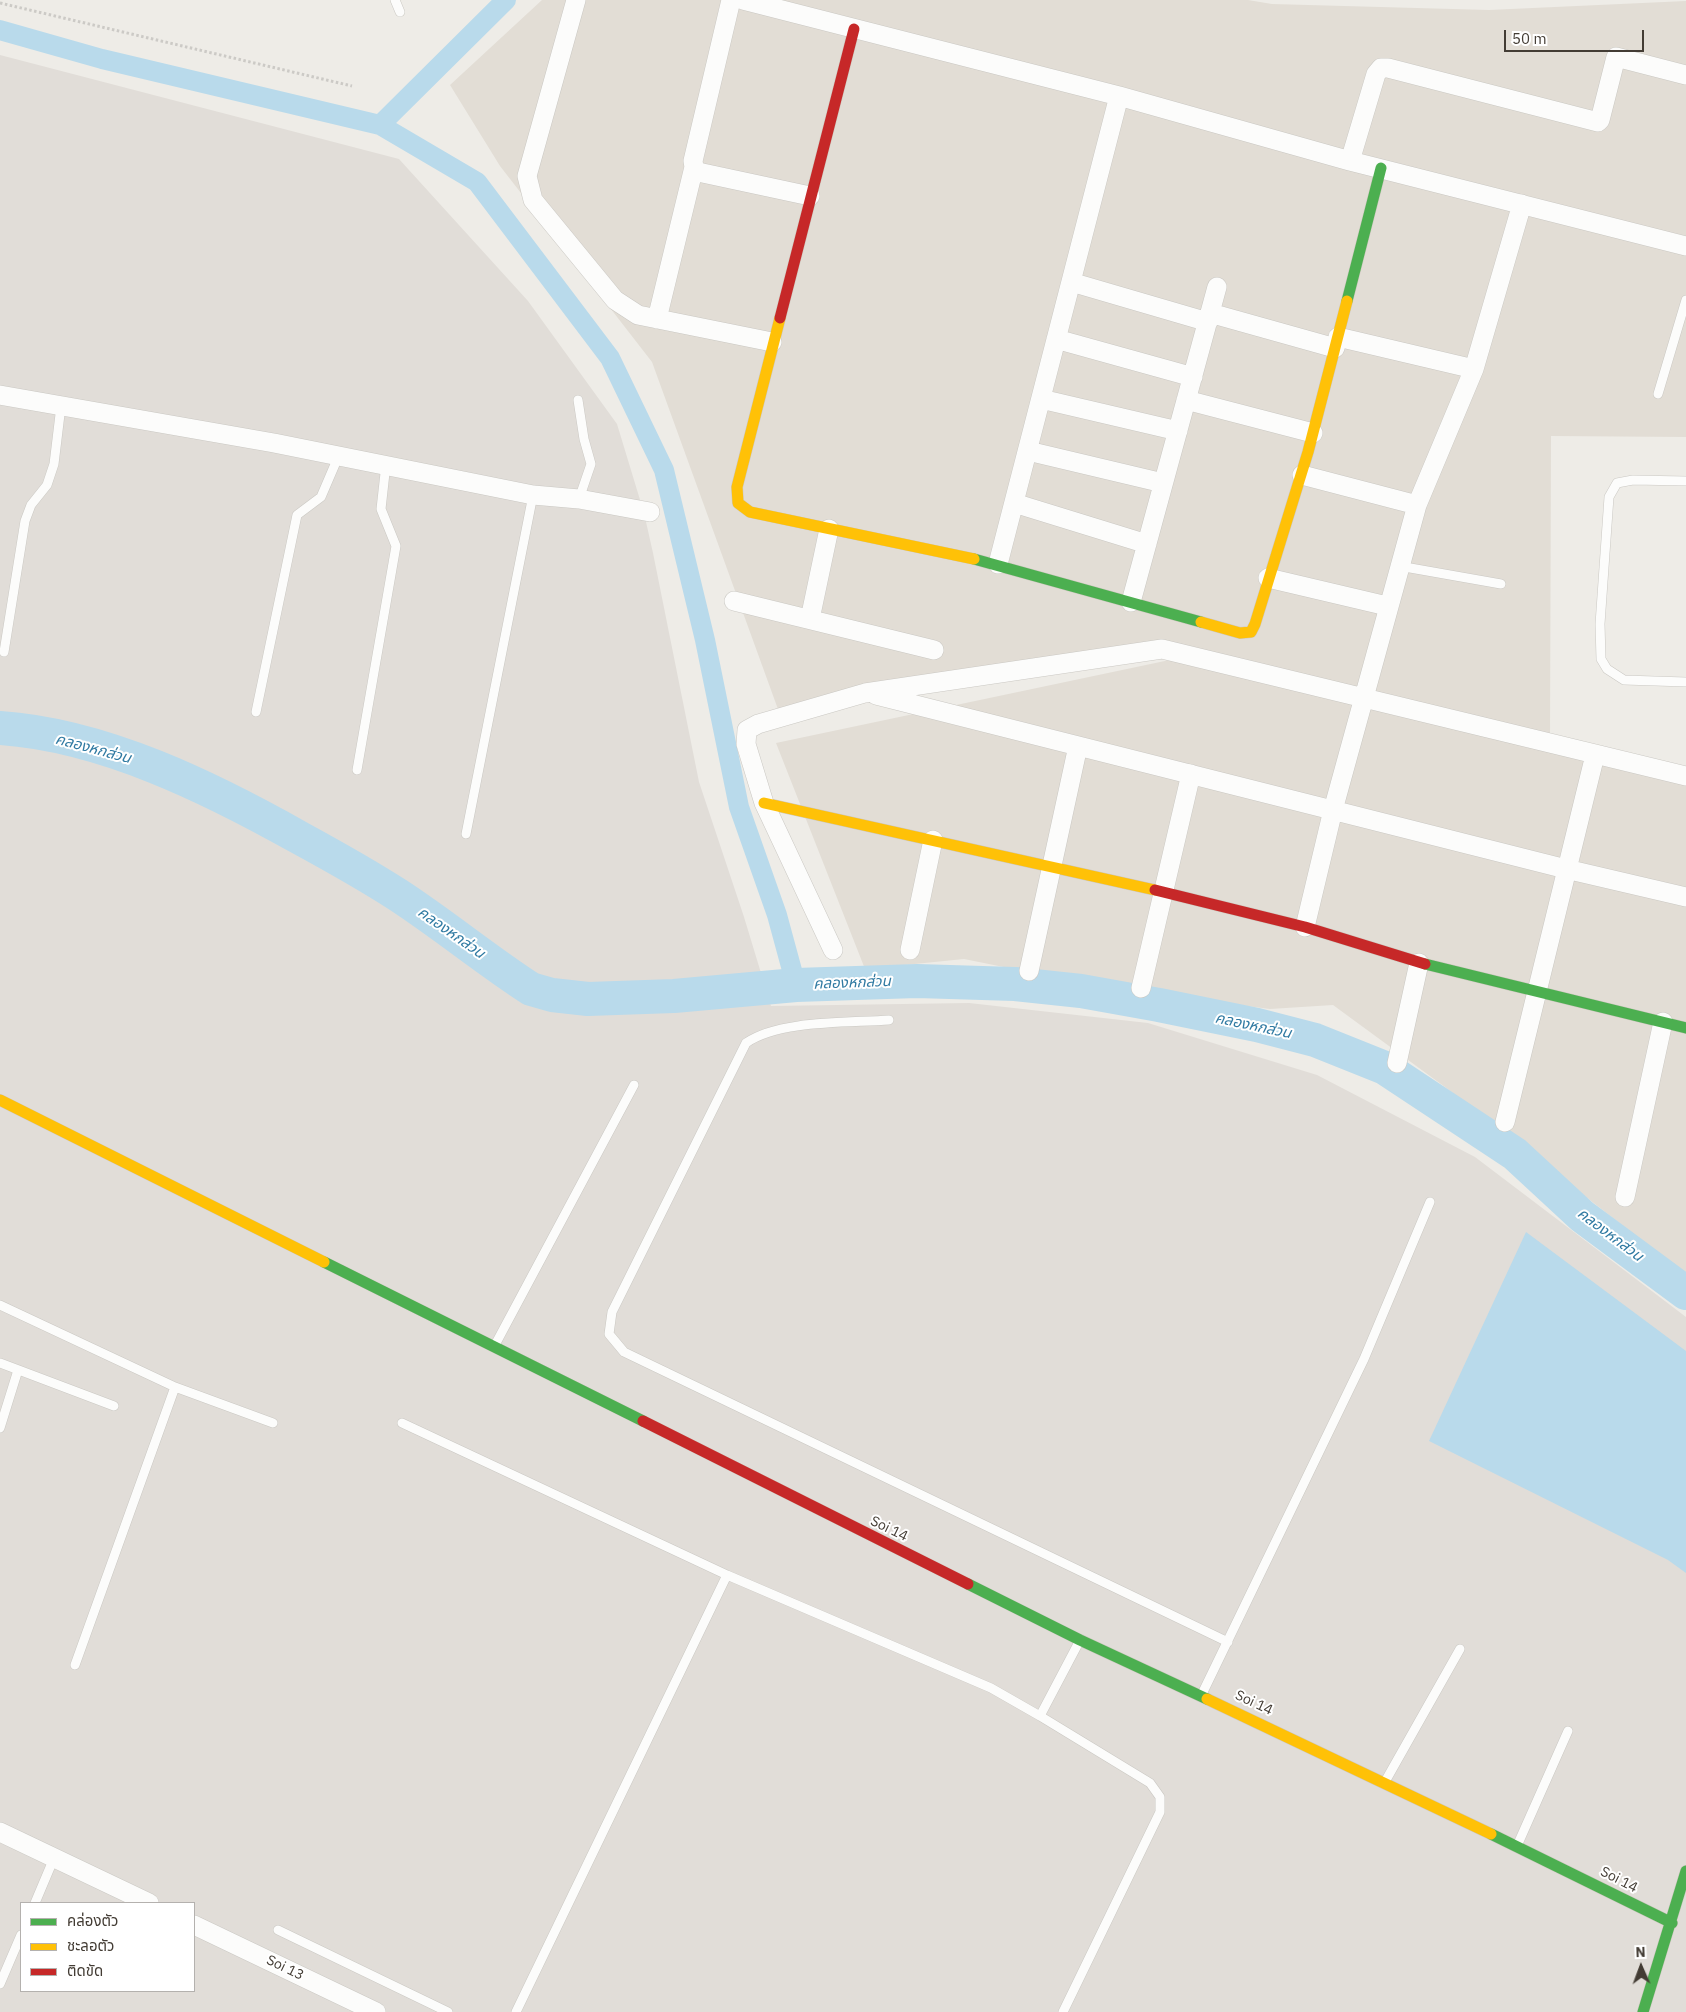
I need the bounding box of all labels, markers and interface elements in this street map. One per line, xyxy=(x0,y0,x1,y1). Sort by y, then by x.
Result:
scale bar xyxy=(1506,20,1646,52)
text: 50 m xyxy=(1512,29,1547,48)
water label: คลองหกส่วน xyxy=(53,730,133,768)
water label: คลองหกส่วน xyxy=(414,903,488,963)
water label: คลองหกส่วน xyxy=(813,973,891,993)
water label: คลองหกส่วน xyxy=(1213,1009,1293,1043)
water label: คลองหกส่วน xyxy=(1574,1205,1646,1265)
street label: Soi 14 xyxy=(868,1513,910,1545)
street label: Soi 14 xyxy=(1233,1687,1275,1719)
street label: Soi 14 xyxy=(1598,1864,1640,1896)
legend xyxy=(20,1902,195,1992)
text: คล่องตัว xyxy=(67,1911,118,1930)
text: ชะลอตัว xyxy=(67,1936,114,1955)
north arrow xyxy=(1616,1942,1666,1992)
text: N xyxy=(1635,1943,1646,1961)
street label: Soi 13 xyxy=(264,1952,306,1984)
text: ติดขัด xyxy=(67,1961,103,1980)

